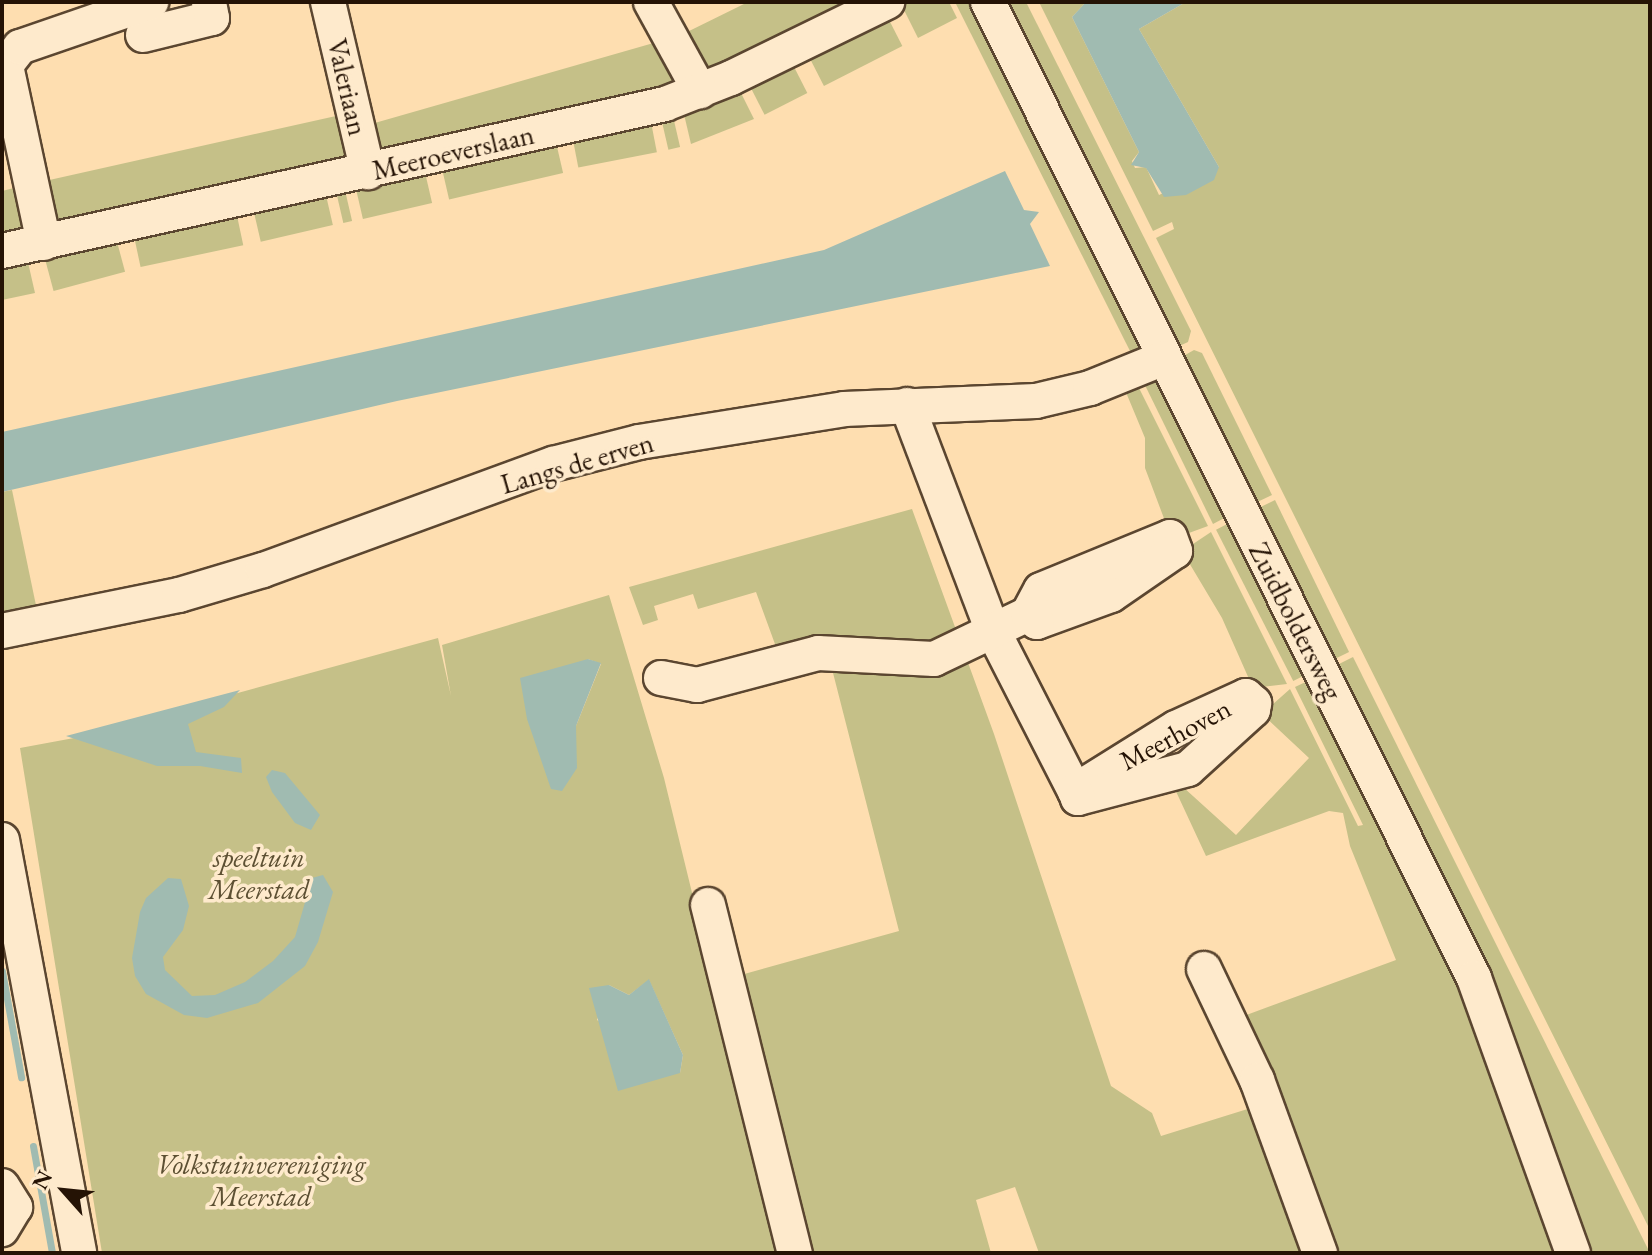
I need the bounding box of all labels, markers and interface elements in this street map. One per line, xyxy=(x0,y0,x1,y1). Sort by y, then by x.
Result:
street label: Valeriaan xyxy=(321,35,375,139)
street label: Meeroeverslaan xyxy=(369,117,537,187)
street label: Langs de erven xyxy=(497,425,657,501)
street label: Zuidboldersweg xyxy=(1242,537,1350,705)
street label: Meerhoven xyxy=(1114,691,1236,777)
park label: speeltuin Meerstad xyxy=(208,840,310,906)
park label: Volkstuinvereniging Meerstad xyxy=(156,1147,366,1213)
north arrow xyxy=(24,1151,104,1231)
text: N xyxy=(25,1165,59,1194)

